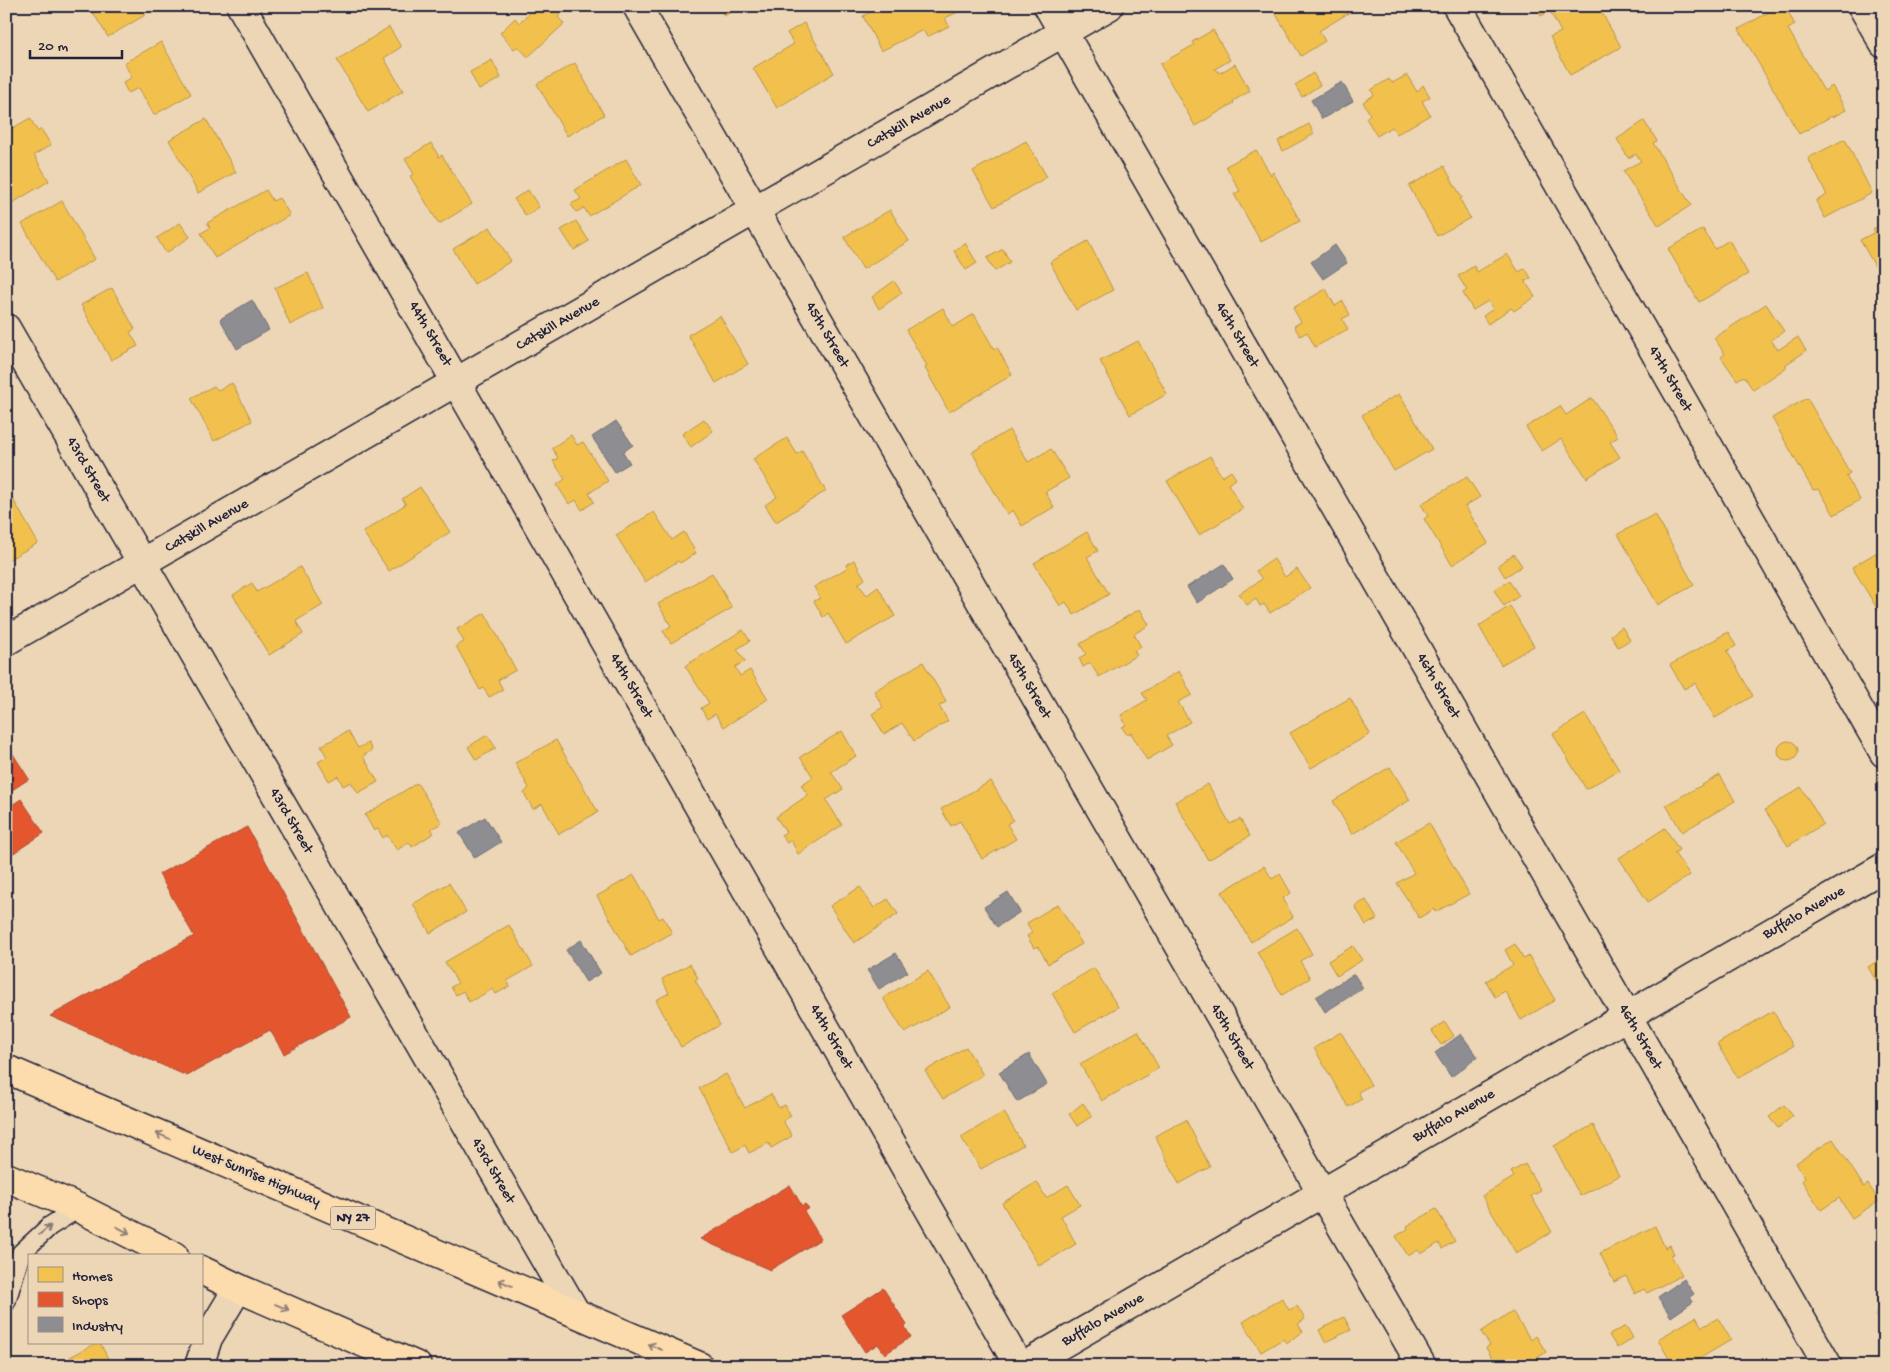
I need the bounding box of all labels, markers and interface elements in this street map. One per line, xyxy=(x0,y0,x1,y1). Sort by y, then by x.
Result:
scale bar xyxy=(30,28,122,60)
text: 20 m xyxy=(38,38,68,56)
street label: Catskill Avenue xyxy=(864,91,954,153)
street label: Catskill Avenue xyxy=(513,293,603,355)
street label: 44th Street xyxy=(404,298,457,371)
street label: 45th Street xyxy=(801,299,854,373)
street label: 46th Street xyxy=(1211,299,1264,372)
street label: 47th Street xyxy=(1644,343,1697,417)
street label: 43rd Street xyxy=(62,434,115,508)
street label: Catskill Avenue xyxy=(162,495,252,557)
street label: 44th Street xyxy=(605,650,658,723)
street label: 45th Street xyxy=(1003,650,1056,724)
street label: 46th Street xyxy=(1412,650,1465,723)
street label: 43rd Street xyxy=(265,785,318,859)
street label: Buffalo Avenue xyxy=(1759,882,1849,944)
street label: 44th Street xyxy=(805,1001,858,1074)
street label: 45th Street xyxy=(1206,1001,1259,1075)
street label: 46th Street xyxy=(1614,1001,1667,1074)
street label: Buffalo Avenue xyxy=(1409,1085,1499,1147)
one-way arrow xyxy=(156,1131,171,1141)
street label: 43rd Street xyxy=(467,1135,520,1209)
street label: West Sunrise Highway xyxy=(189,1141,324,1211)
road number: NY 27 xyxy=(330,1206,376,1230)
one-way arrow xyxy=(38,1225,51,1236)
one-way arrow xyxy=(115,1226,130,1235)
legend xyxy=(28,1254,202,1344)
text: Homes xyxy=(72,1268,113,1286)
one-way arrow xyxy=(498,1277,513,1287)
street label: Buffalo Avenue xyxy=(1058,1289,1148,1351)
text: Shops xyxy=(72,1292,108,1310)
one-way arrow xyxy=(274,1303,289,1313)
text: Industry xyxy=(72,1318,124,1336)
one-way arrow xyxy=(648,1341,663,1351)

